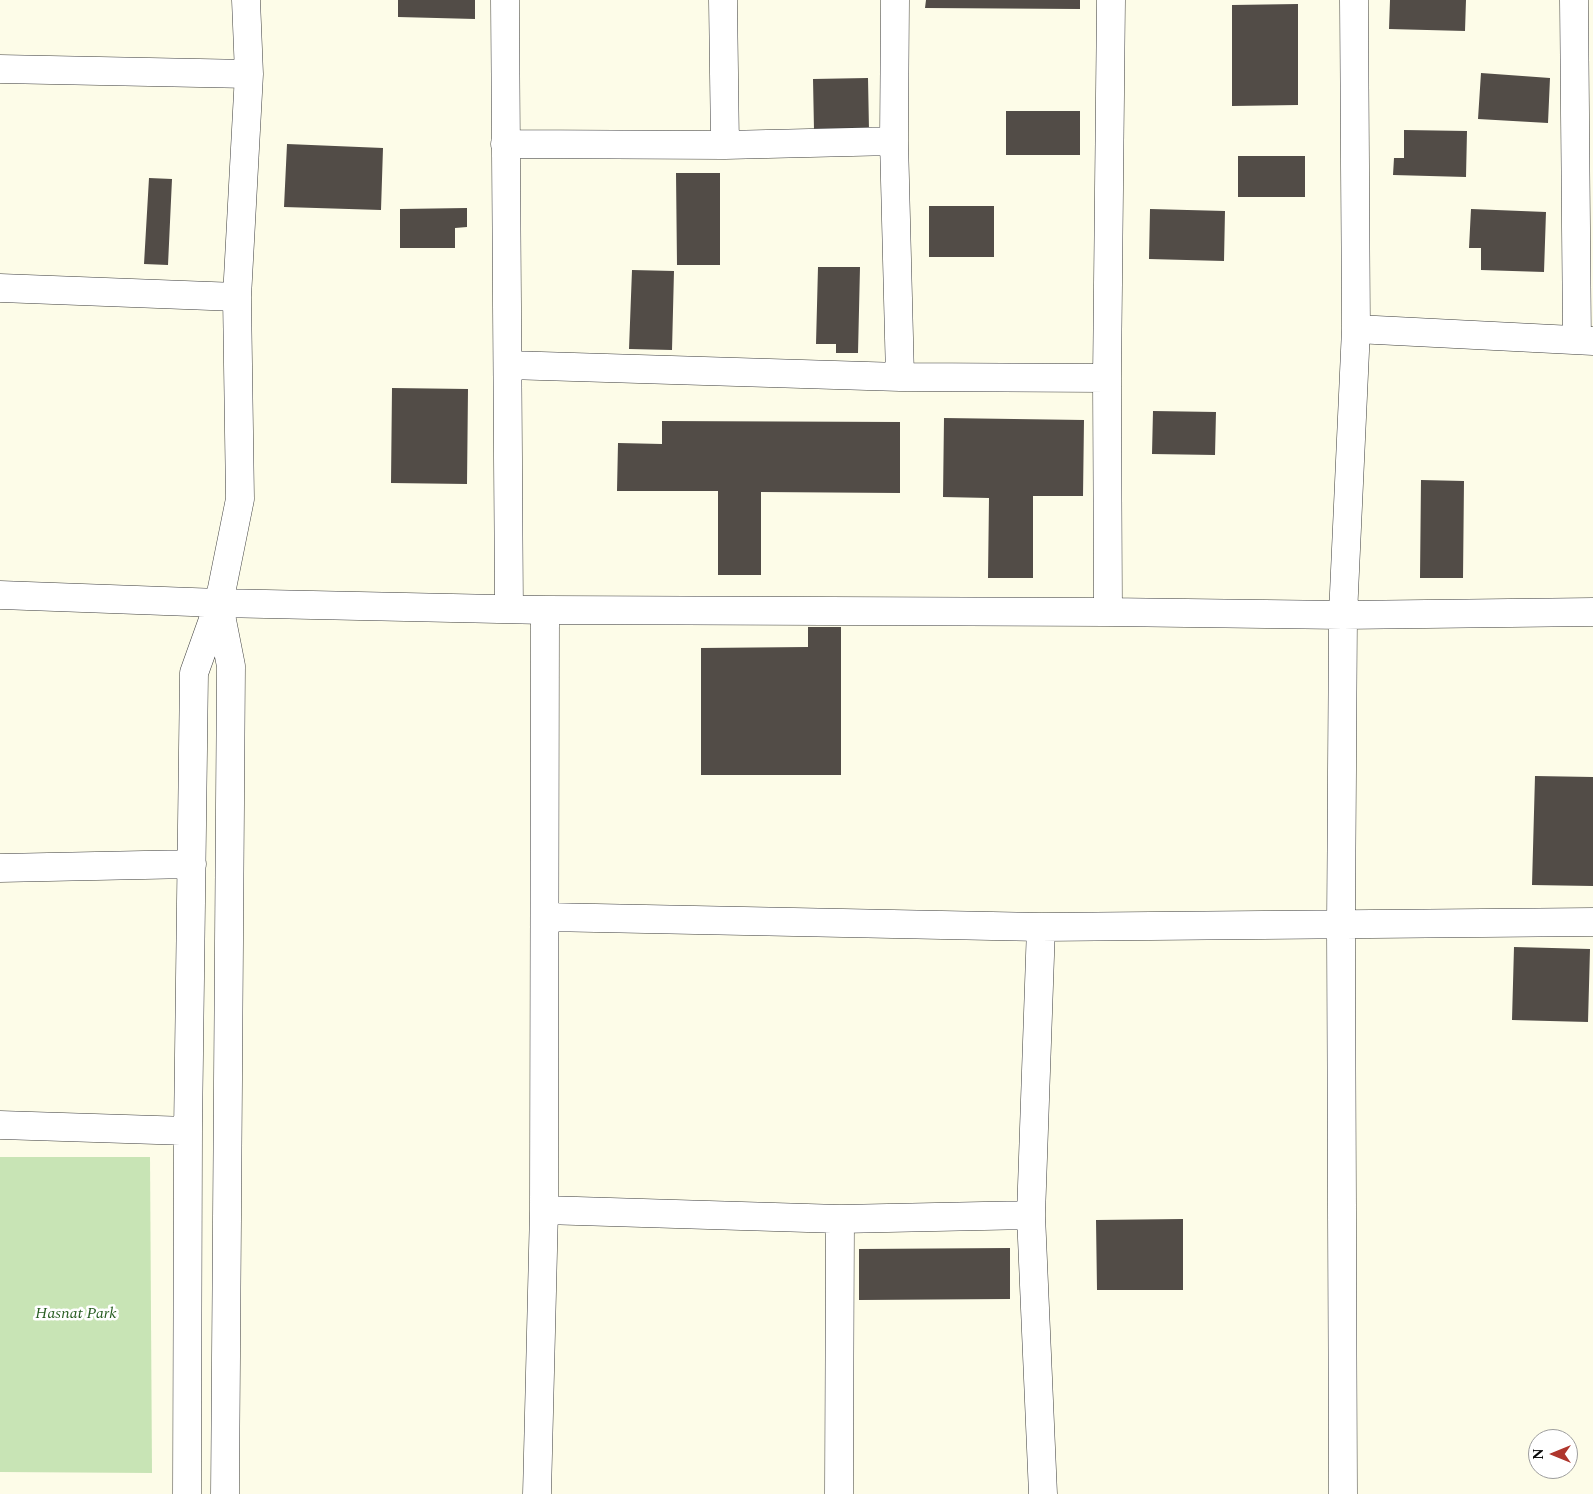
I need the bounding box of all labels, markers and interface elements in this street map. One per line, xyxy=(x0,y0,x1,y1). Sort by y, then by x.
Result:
park label: Hasnat Park xyxy=(35,1305,117,1325)
north arrow xyxy=(1528,1429,1578,1479)
text: N xyxy=(1528,1448,1549,1460)

